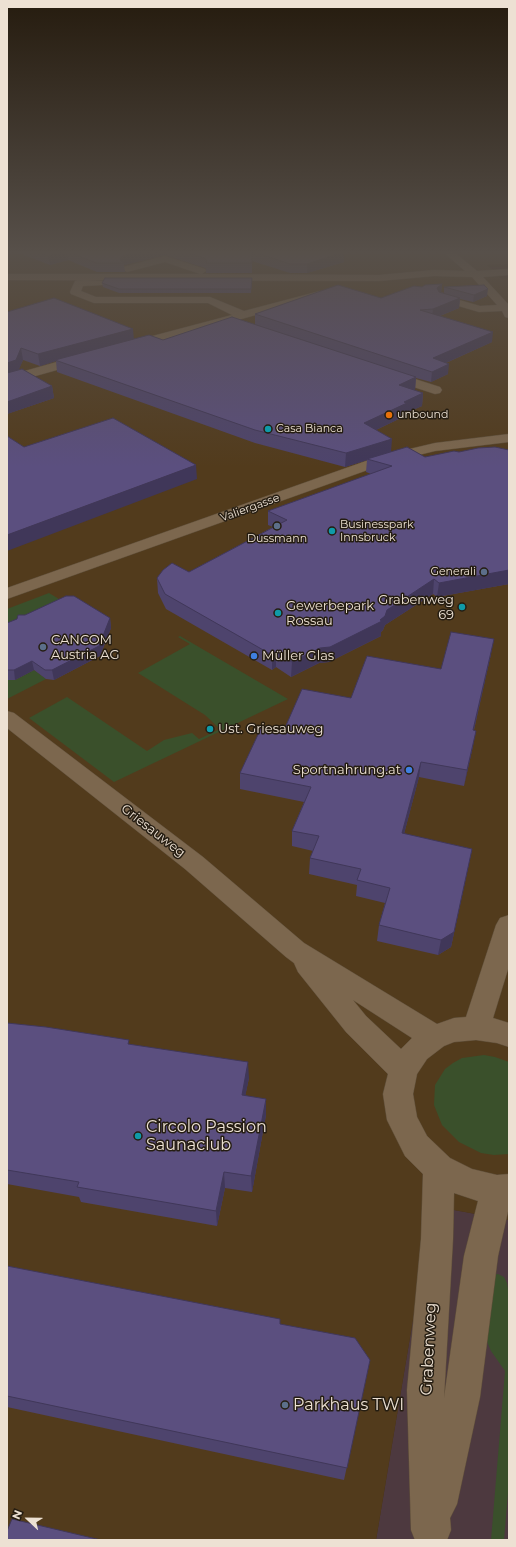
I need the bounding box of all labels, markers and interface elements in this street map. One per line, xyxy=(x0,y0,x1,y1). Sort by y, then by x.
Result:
place label: unbound xyxy=(397,408,448,422)
marker: unbound xyxy=(384,410,394,420)
place label: Casa Bianca xyxy=(276,422,343,436)
marker: Casa Bianca xyxy=(263,424,273,434)
street label: Valiergasse xyxy=(219,491,281,525)
place label: Businesspark Innsbruck xyxy=(340,518,414,544)
marker: Dussmann xyxy=(272,521,282,531)
marker: Businesspark Innsbruck xyxy=(327,526,337,536)
place label: Dussmann xyxy=(247,532,307,546)
place label: Generali xyxy=(430,565,476,579)
marker: Generali xyxy=(479,567,489,577)
place label: Grabenweg 69 xyxy=(378,592,454,623)
place label: Gewerbepark Rossau xyxy=(286,598,374,629)
marker: Grabenweg 69 xyxy=(457,602,467,612)
marker: Gewerbepark Rossau xyxy=(273,608,283,618)
place label: CANCOM Austria AG xyxy=(51,632,119,663)
marker: CANCOM Austria AG xyxy=(38,642,48,652)
place label: Müller Glas xyxy=(262,648,334,664)
marker: Müller Glas xyxy=(249,651,259,661)
place label: Ust. Griesauweg xyxy=(218,721,323,737)
marker: Ust. Griesauweg xyxy=(205,724,215,734)
place label: Sportnahrung.at xyxy=(293,762,401,778)
marker: Sportnahrung.at xyxy=(404,765,414,775)
street label: Griesauweg xyxy=(118,801,188,861)
place label: Circolo Passion Saunaclub xyxy=(146,1117,267,1155)
marker: Circolo Passion Saunaclub xyxy=(133,1131,143,1141)
street label: Grabenweg xyxy=(417,1302,441,1396)
place label: Parkhaus TWI xyxy=(293,1395,404,1415)
marker: Parkhaus TWI xyxy=(280,1400,290,1410)
north arrow xyxy=(8,1499,48,1539)
text: N xyxy=(9,1508,25,1521)

